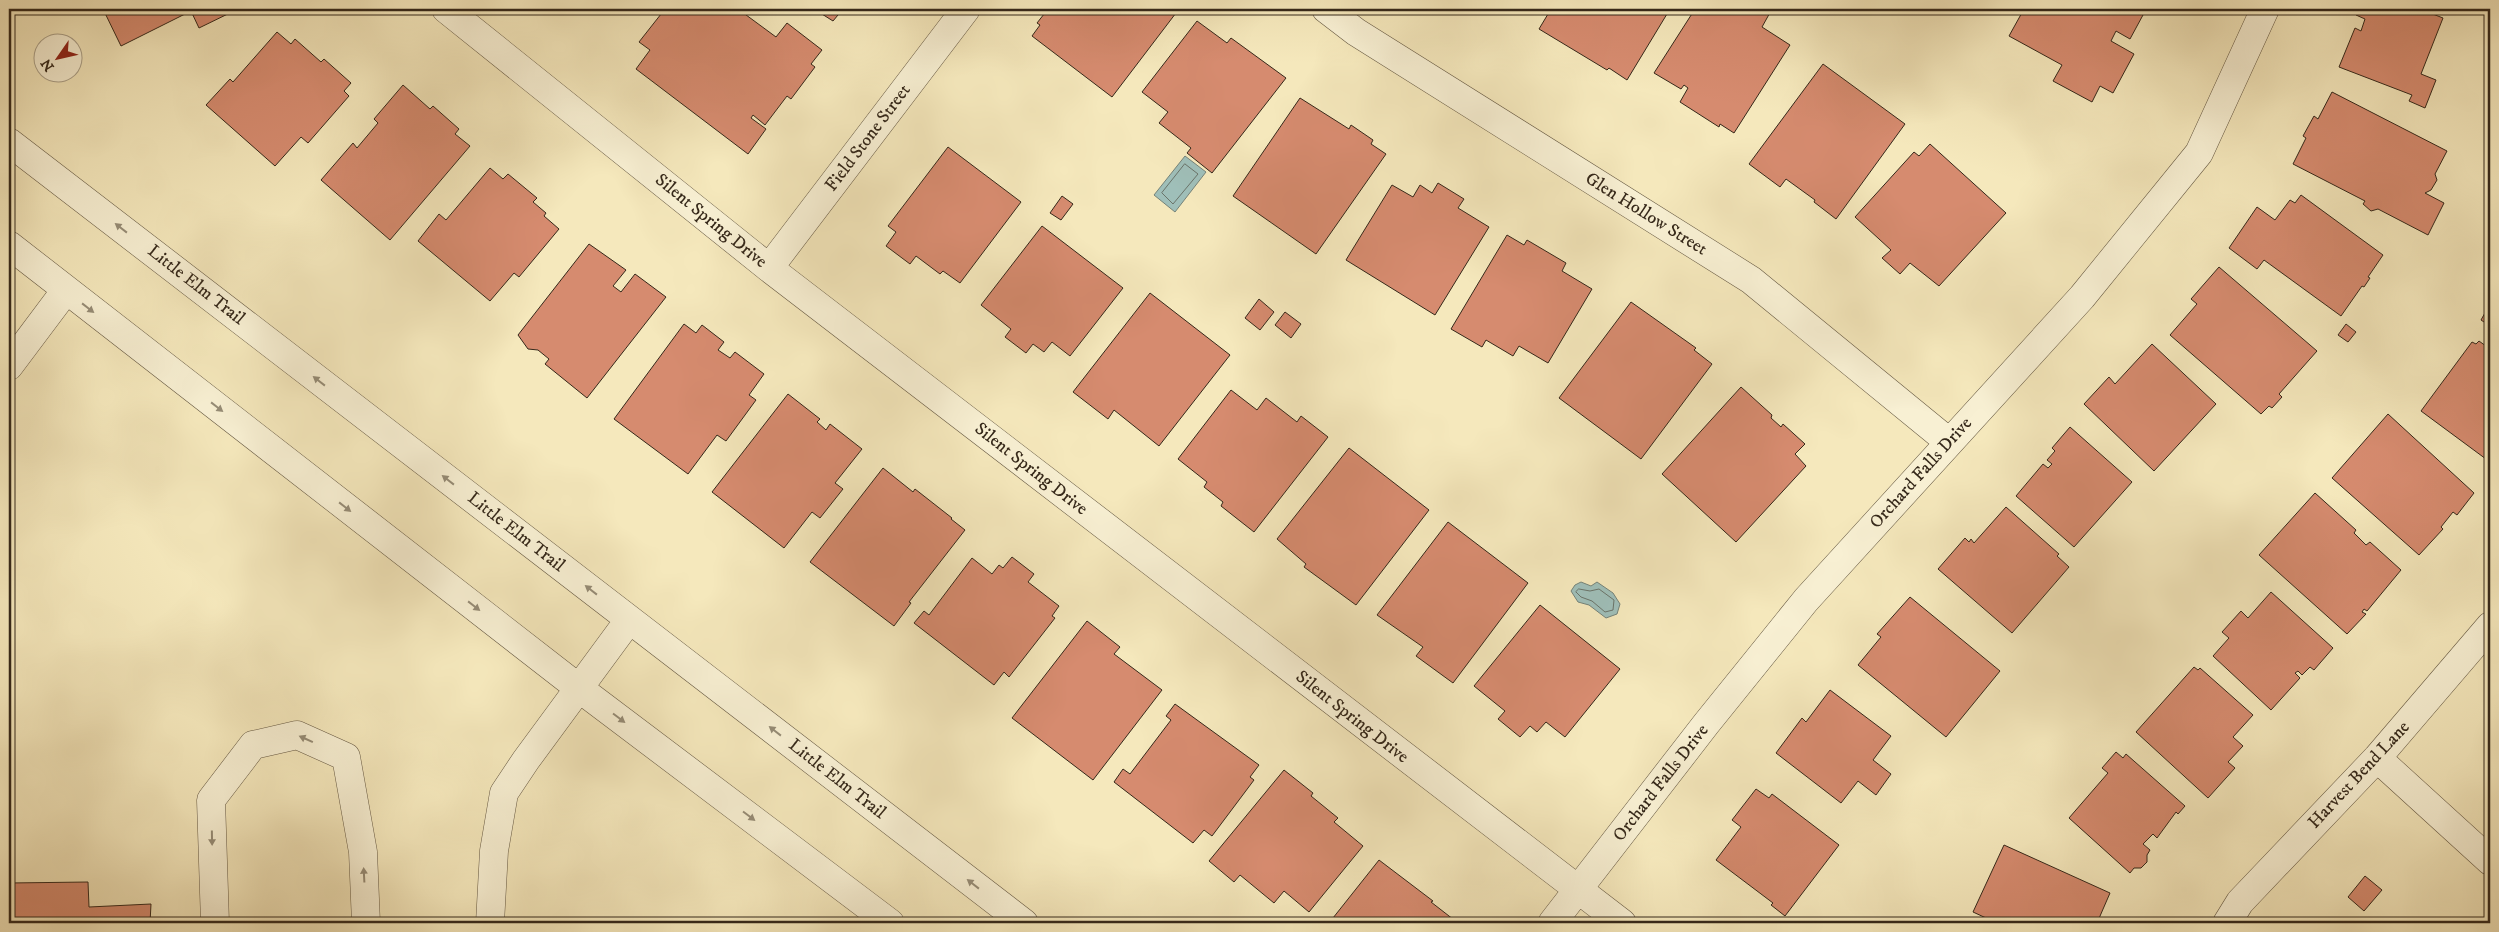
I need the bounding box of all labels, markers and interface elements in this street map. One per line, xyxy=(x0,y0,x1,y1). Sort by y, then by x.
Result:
north arrow xyxy=(32,32,82,82)
text: N xyxy=(37,54,59,75)
street label: Field Stone Street xyxy=(821,80,916,196)
street label: Glen Hollow Street xyxy=(1581,168,1711,260)
street label: Silent Spring Drive xyxy=(651,169,771,273)
one-way arrow xyxy=(115,223,128,234)
street label: Little Elm Trail xyxy=(143,240,250,330)
one-way arrow xyxy=(82,302,95,313)
one-way arrow xyxy=(313,375,326,386)
one-way arrow xyxy=(210,402,223,413)
street label: Orchard Falls Drive xyxy=(1865,413,1977,533)
street label: Silent Spring Drive xyxy=(970,418,1092,520)
one-way arrow xyxy=(441,475,455,485)
street label: Little Elm Trail xyxy=(463,487,570,577)
one-way arrow xyxy=(338,501,351,512)
one-way arrow xyxy=(585,584,598,595)
one-way arrow xyxy=(467,601,480,612)
street label: Silent Spring Drive xyxy=(1291,666,1413,768)
one-way arrow xyxy=(612,713,626,723)
street label: Harvest Bend Lane xyxy=(2304,717,2414,833)
street label: Orchard Falls Drive xyxy=(1608,720,1714,846)
one-way arrow xyxy=(769,726,782,737)
one-way arrow xyxy=(299,734,313,742)
street label: Little Elm Trail xyxy=(784,734,891,824)
one-way arrow xyxy=(742,811,756,821)
one-way arrow xyxy=(208,830,216,846)
one-way arrow xyxy=(359,866,367,882)
one-way arrow xyxy=(967,878,980,889)

